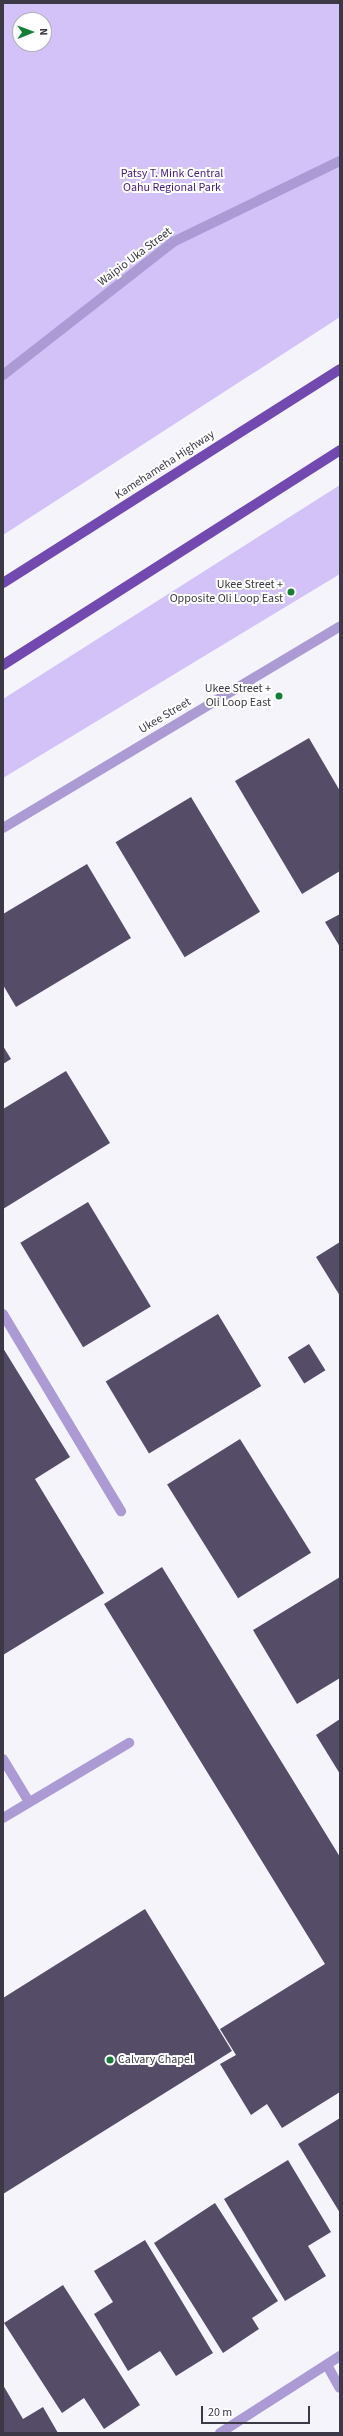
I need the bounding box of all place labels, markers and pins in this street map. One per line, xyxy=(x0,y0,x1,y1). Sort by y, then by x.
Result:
place label: Ukee Street + Opposite Oli Loop East xyxy=(170,578,283,606)
marker: Ukee Street + Opposite Oli Loop East xyxy=(286,587,296,597)
place label: Ukee Street + Oli Loop East xyxy=(205,682,271,710)
marker: Ukee Street + Oli Loop East xyxy=(274,691,284,701)
place label: Calvary Chapel xyxy=(118,2053,193,2067)
marker: Calvary Chapel xyxy=(105,2055,115,2065)

